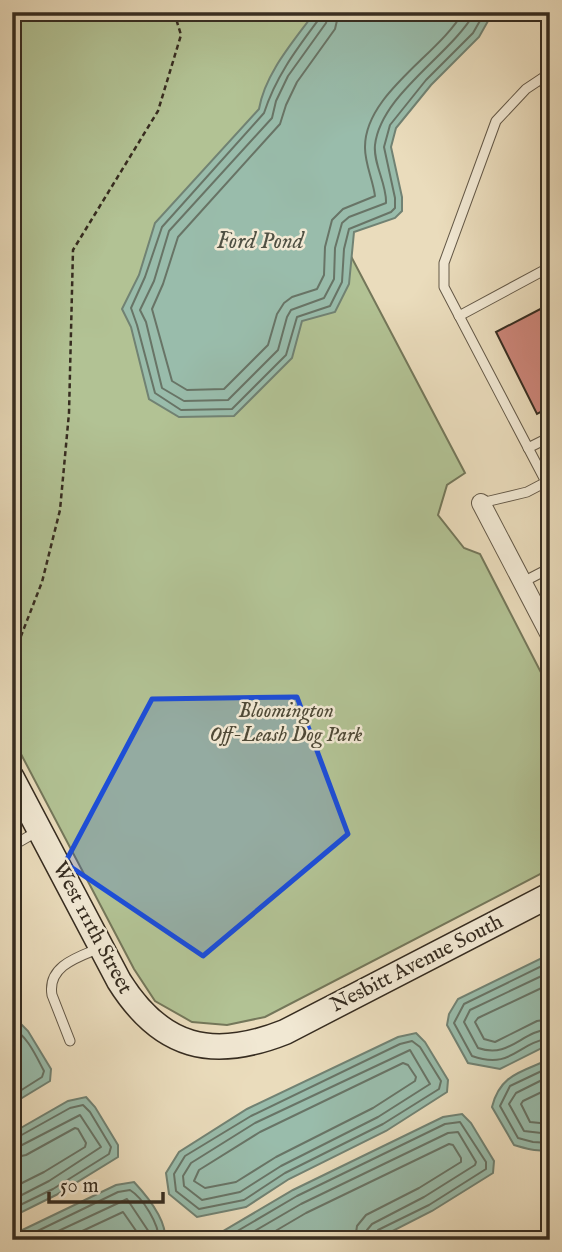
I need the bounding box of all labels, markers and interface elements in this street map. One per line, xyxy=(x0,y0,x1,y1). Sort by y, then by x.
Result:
water label: Ford Pond xyxy=(216,227,306,256)
park label: Bloomington Off-Leash Dog Park xyxy=(209,698,363,749)
street label: West 111th Street xyxy=(46,857,138,999)
street label: Nesbitt Avenue South xyxy=(326,909,508,1019)
scale bar xyxy=(49,1161,163,1205)
text: 50 m xyxy=(60,1173,99,1200)

